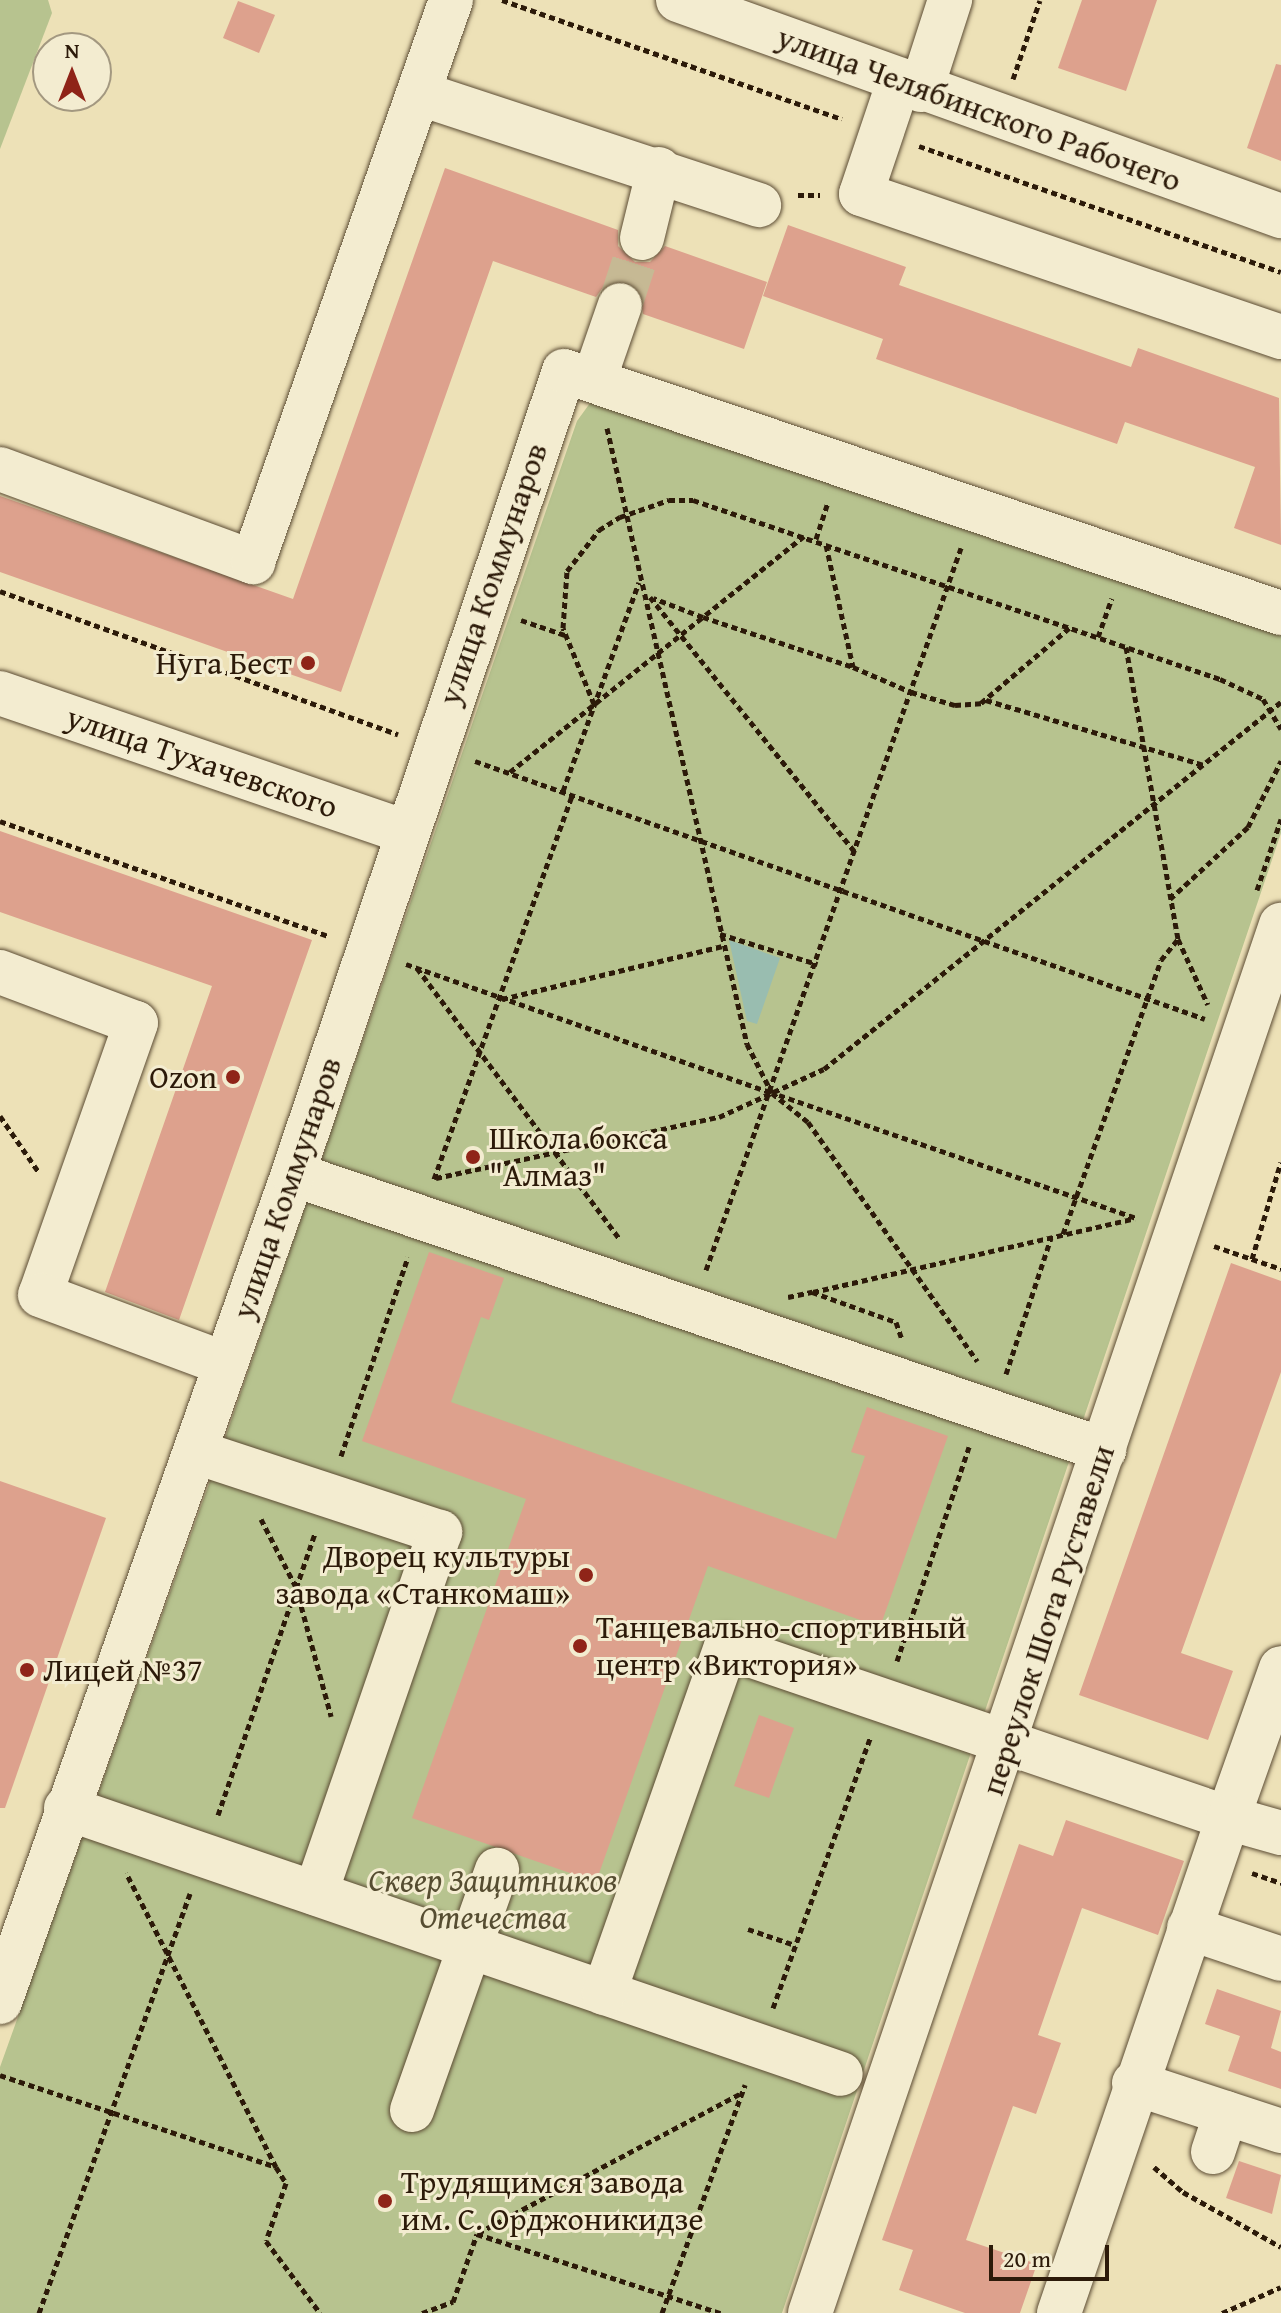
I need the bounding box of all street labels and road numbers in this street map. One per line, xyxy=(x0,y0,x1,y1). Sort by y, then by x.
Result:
street label: улица Челябинского Рабочего xyxy=(772,18,1186,200)
street label: улица Коммунаров xyxy=(430,438,556,710)
street label: улица Тухачевского xyxy=(61,698,343,826)
street label: улица Коммунаров xyxy=(224,1052,350,1324)
street label: переулок Шота Руставели xyxy=(973,1440,1123,1800)

